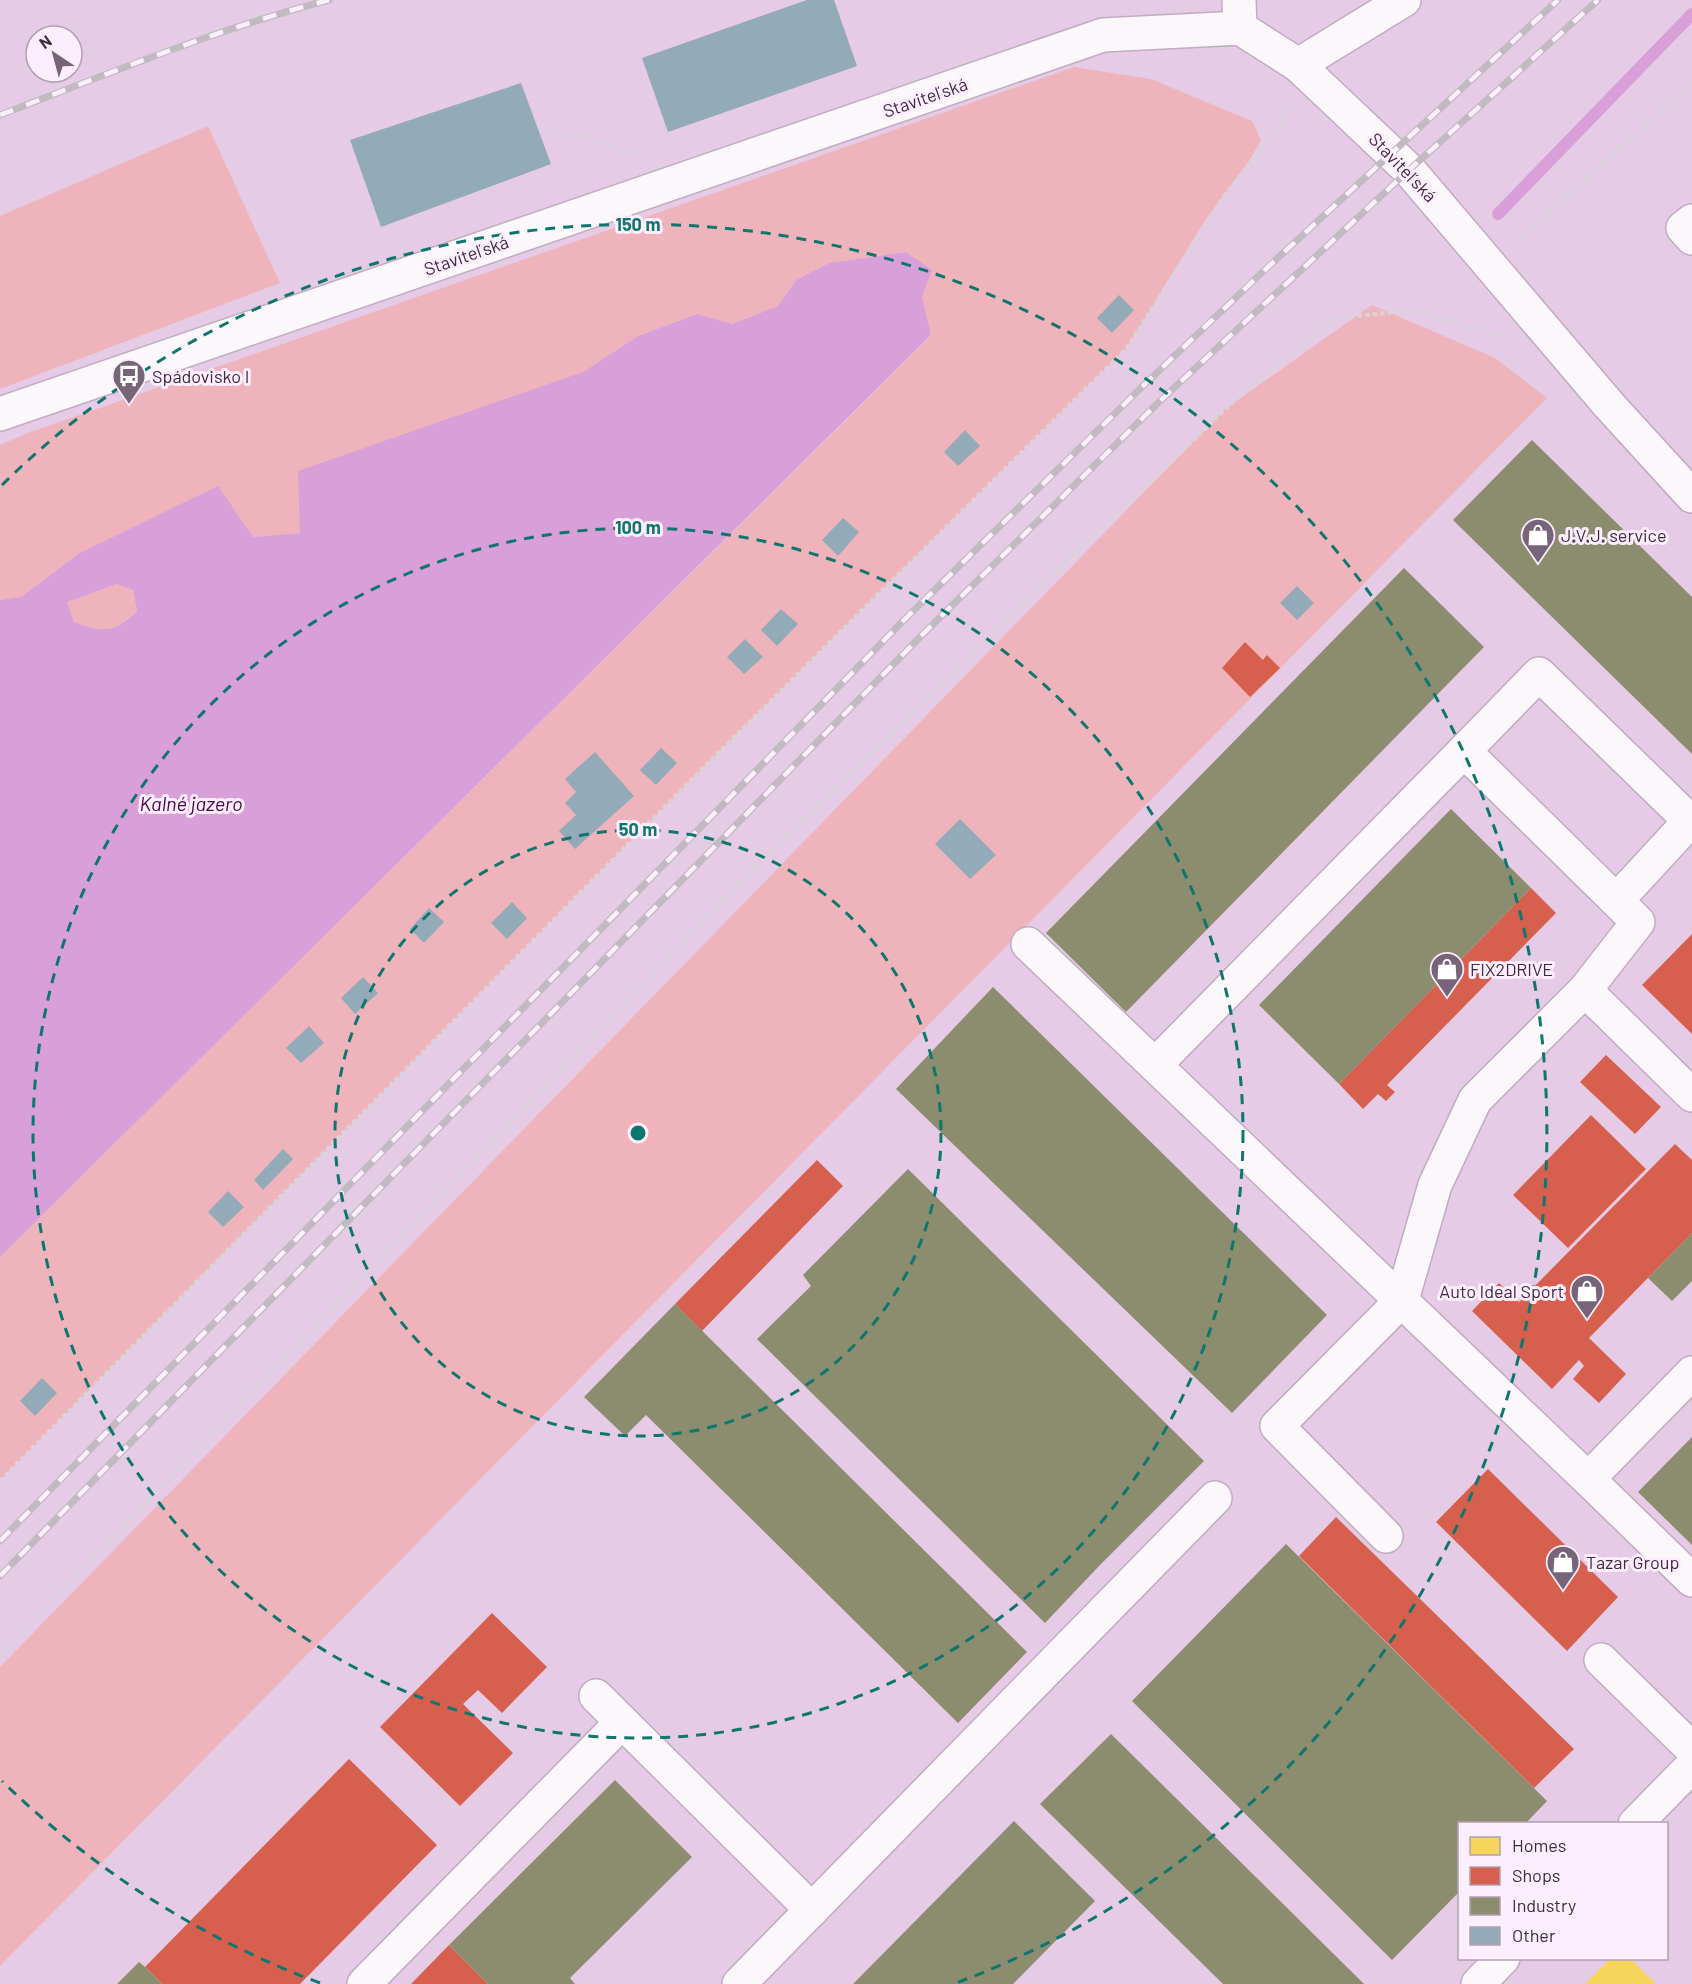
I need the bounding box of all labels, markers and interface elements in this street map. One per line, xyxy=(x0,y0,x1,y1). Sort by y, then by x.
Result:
north arrow xyxy=(24,24,84,84)
text: N xyxy=(35,31,55,52)
street label: Staviteľská xyxy=(880,72,970,122)
street label: Staviteľská xyxy=(1365,128,1441,206)
text: 150 m xyxy=(616,213,660,235)
street label: Staviteľská xyxy=(421,230,511,280)
bus stop icon: Spádovisko I xyxy=(111,358,147,405)
place label: Spádovisko I xyxy=(152,365,249,387)
text: 100 m xyxy=(615,516,661,538)
shop icon: J.V.J. service xyxy=(1520,517,1556,564)
place label: J.V.J. service xyxy=(1561,524,1666,546)
water label: Kalné jazero xyxy=(139,791,243,815)
text: 50 m xyxy=(619,818,657,840)
shop icon: FIX2DRIVE xyxy=(1429,951,1465,998)
place label: FIX2DRIVE xyxy=(1470,958,1553,980)
centre of rings xyxy=(628,1123,648,1143)
shop icon: Auto Ideal Sport xyxy=(1569,1273,1605,1320)
place label: Auto Ideal Sport xyxy=(1439,1280,1564,1302)
shop icon: Tazar Group xyxy=(1545,1544,1581,1591)
place label: Tazar Group xyxy=(1586,1551,1679,1573)
legend xyxy=(1458,1822,1668,1960)
text: Homes xyxy=(1512,1834,1566,1856)
text: Shops xyxy=(1512,1864,1561,1886)
text: Industry xyxy=(1512,1894,1576,1916)
text: Other xyxy=(1512,1924,1556,1946)

